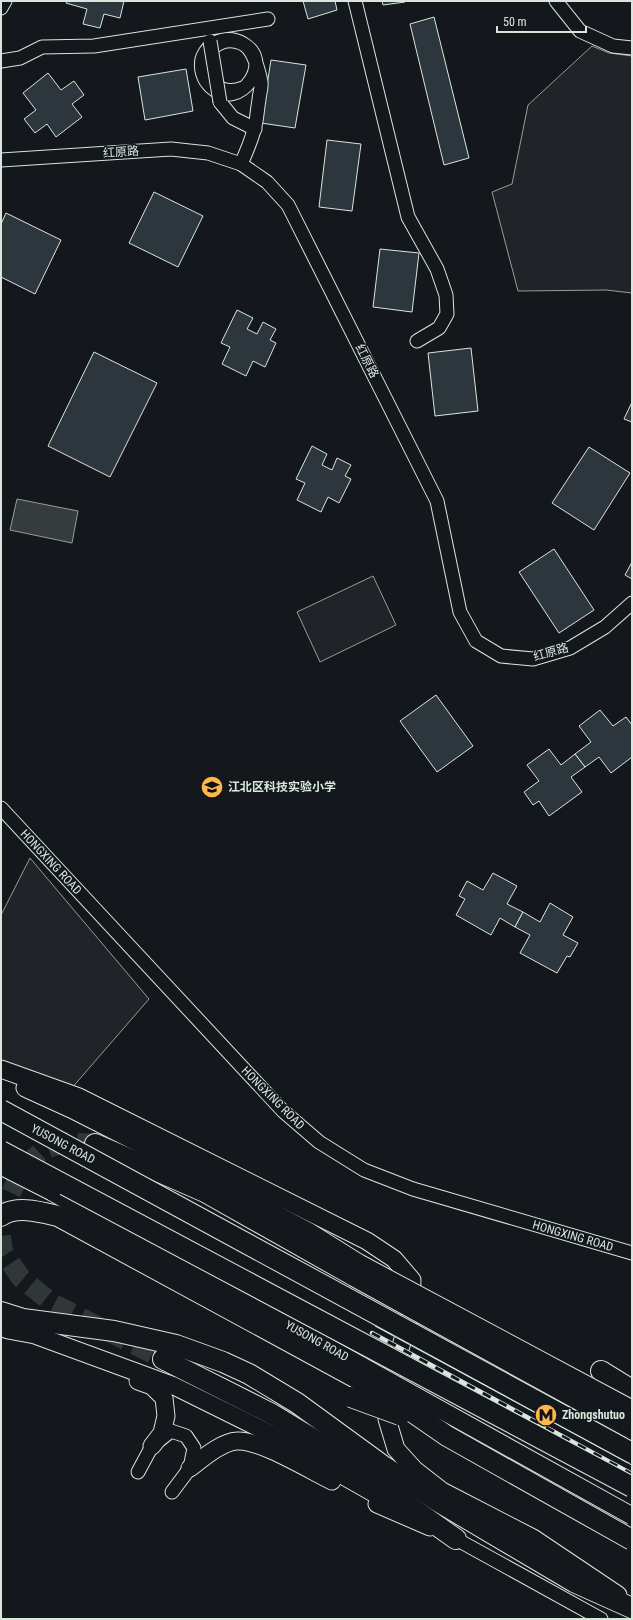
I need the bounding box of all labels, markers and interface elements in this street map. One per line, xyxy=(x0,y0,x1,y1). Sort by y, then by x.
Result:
scale bar xyxy=(497,8,586,34)
text: 50 m xyxy=(503,15,527,29)
street label: 红原路 xyxy=(103,144,139,160)
street label: 红原路 xyxy=(353,342,381,380)
street label: 红原路 xyxy=(532,640,570,664)
school or university icon: 江北区科技实验小学 xyxy=(199,774,225,800)
place label: 江北区科技实验小学 xyxy=(228,780,336,794)
street label: HONGXING ROAD xyxy=(17,827,85,897)
street label: HONGXING ROAD xyxy=(239,1064,308,1133)
street label: YUSONG ROAD xyxy=(29,1121,98,1167)
street label: HONGXING ROAD xyxy=(531,1218,615,1254)
street label: YUSONG ROAD xyxy=(283,1318,351,1364)
metro station icon: Zhongshutuo xyxy=(533,1402,559,1428)
place label: Zhongshutuo xyxy=(562,1408,625,1422)

